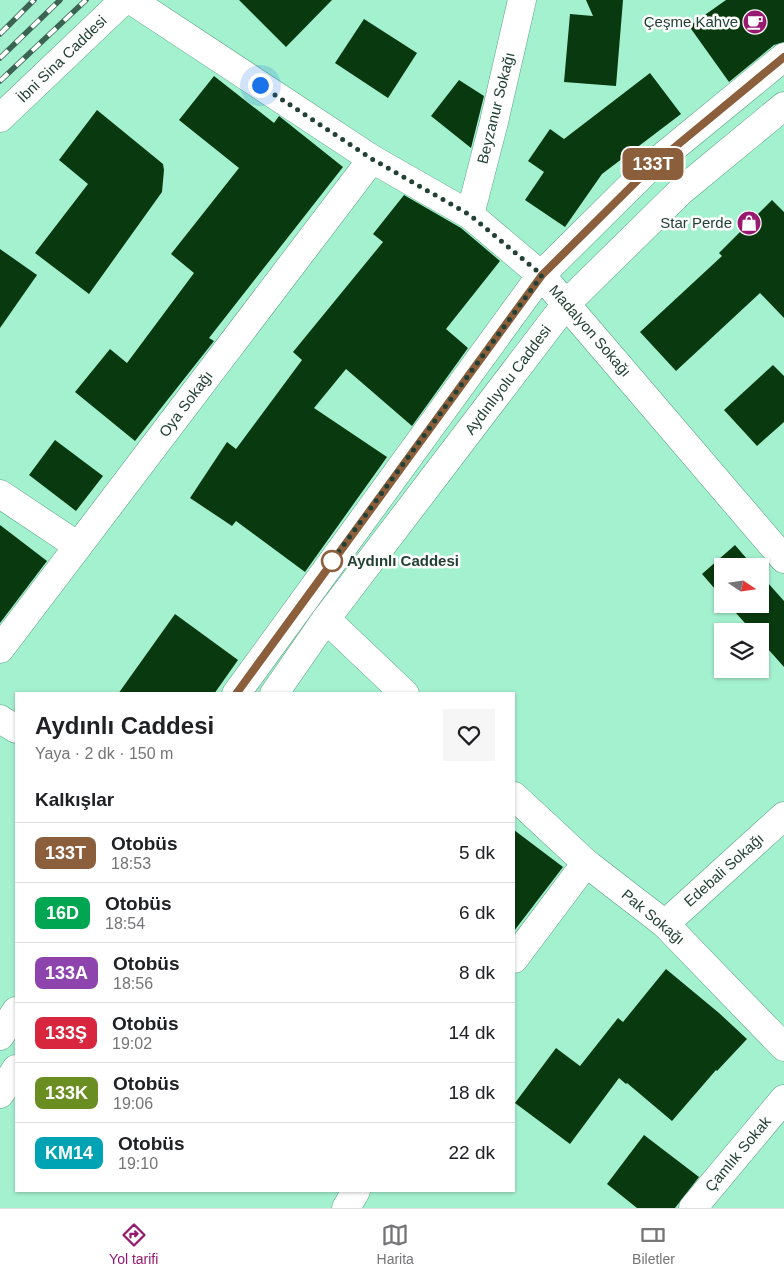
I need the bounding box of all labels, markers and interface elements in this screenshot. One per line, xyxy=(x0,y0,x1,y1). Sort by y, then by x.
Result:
cafe icon: Çeşme Kahve xyxy=(742,9,768,35)
street label: İbni Sina Caddesi xyxy=(13,12,110,106)
place label: Çeşme Kahve xyxy=(644,13,738,30)
street label: Beyzanur Sokağı xyxy=(473,50,518,165)
your location xyxy=(248,73,273,98)
line badge: 133T xyxy=(618,148,688,180)
text: 133T xyxy=(632,154,674,174)
shop icon: Star Perde xyxy=(736,210,762,236)
place label: Star Perde xyxy=(660,214,732,231)
street label: Madalyon Sokağı xyxy=(546,281,635,380)
street label: Aydınlıyolu Caddesi xyxy=(461,322,554,438)
street label: Oya Sokağı xyxy=(155,367,216,440)
marker: Aydınlı Caddesi xyxy=(321,550,343,572)
place label: Aydınlı Caddesi xyxy=(347,552,459,569)
north arrow xyxy=(714,558,769,612)
map controls xyxy=(714,558,769,678)
button: layers xyxy=(714,623,769,678)
button: heart xyxy=(443,709,495,761)
text: Aydınlı Caddesi xyxy=(35,712,214,739)
text: Yaya · 2 dk · 150 m xyxy=(35,745,173,762)
text: Kalkışlar xyxy=(35,789,114,810)
street label: Edebali Sokağı xyxy=(680,830,767,910)
text: Otobüs xyxy=(111,833,178,854)
text: 5 dk xyxy=(459,842,495,863)
text: 133T xyxy=(45,843,86,863)
text: 18:53 xyxy=(111,855,151,872)
street label: Pak Sokağı xyxy=(618,885,688,948)
text: Otobüs xyxy=(105,893,172,914)
text: 6 dk xyxy=(459,902,495,923)
text: 16D xyxy=(46,903,79,923)
text: 18:54 xyxy=(105,915,145,932)
text: Otobüs xyxy=(113,953,180,974)
text: 8 dk xyxy=(459,962,495,983)
text: 133A xyxy=(45,963,88,983)
text: 18:56 xyxy=(113,975,153,992)
text: Otobüs xyxy=(112,1013,179,1034)
text: 14 dk xyxy=(449,1022,495,1043)
text: 133Ş xyxy=(45,1023,87,1043)
text: 19:02 xyxy=(112,1035,152,1052)
text: Otobüs xyxy=(113,1073,180,1094)
text: 18 dk xyxy=(449,1082,495,1103)
text: 133K xyxy=(45,1083,88,1103)
text: 19:06 xyxy=(113,1095,153,1112)
street label: Çamlık Sokak xyxy=(701,1112,774,1195)
text: Otobüs xyxy=(118,1133,185,1154)
text: 22 dk xyxy=(449,1142,495,1163)
text: KM14 xyxy=(45,1143,93,1163)
text: 19:10 xyxy=(118,1155,158,1172)
tab: Yol tarifi xyxy=(109,1221,158,1267)
tab: Harita xyxy=(377,1221,414,1267)
tab: Biletler xyxy=(632,1221,675,1267)

